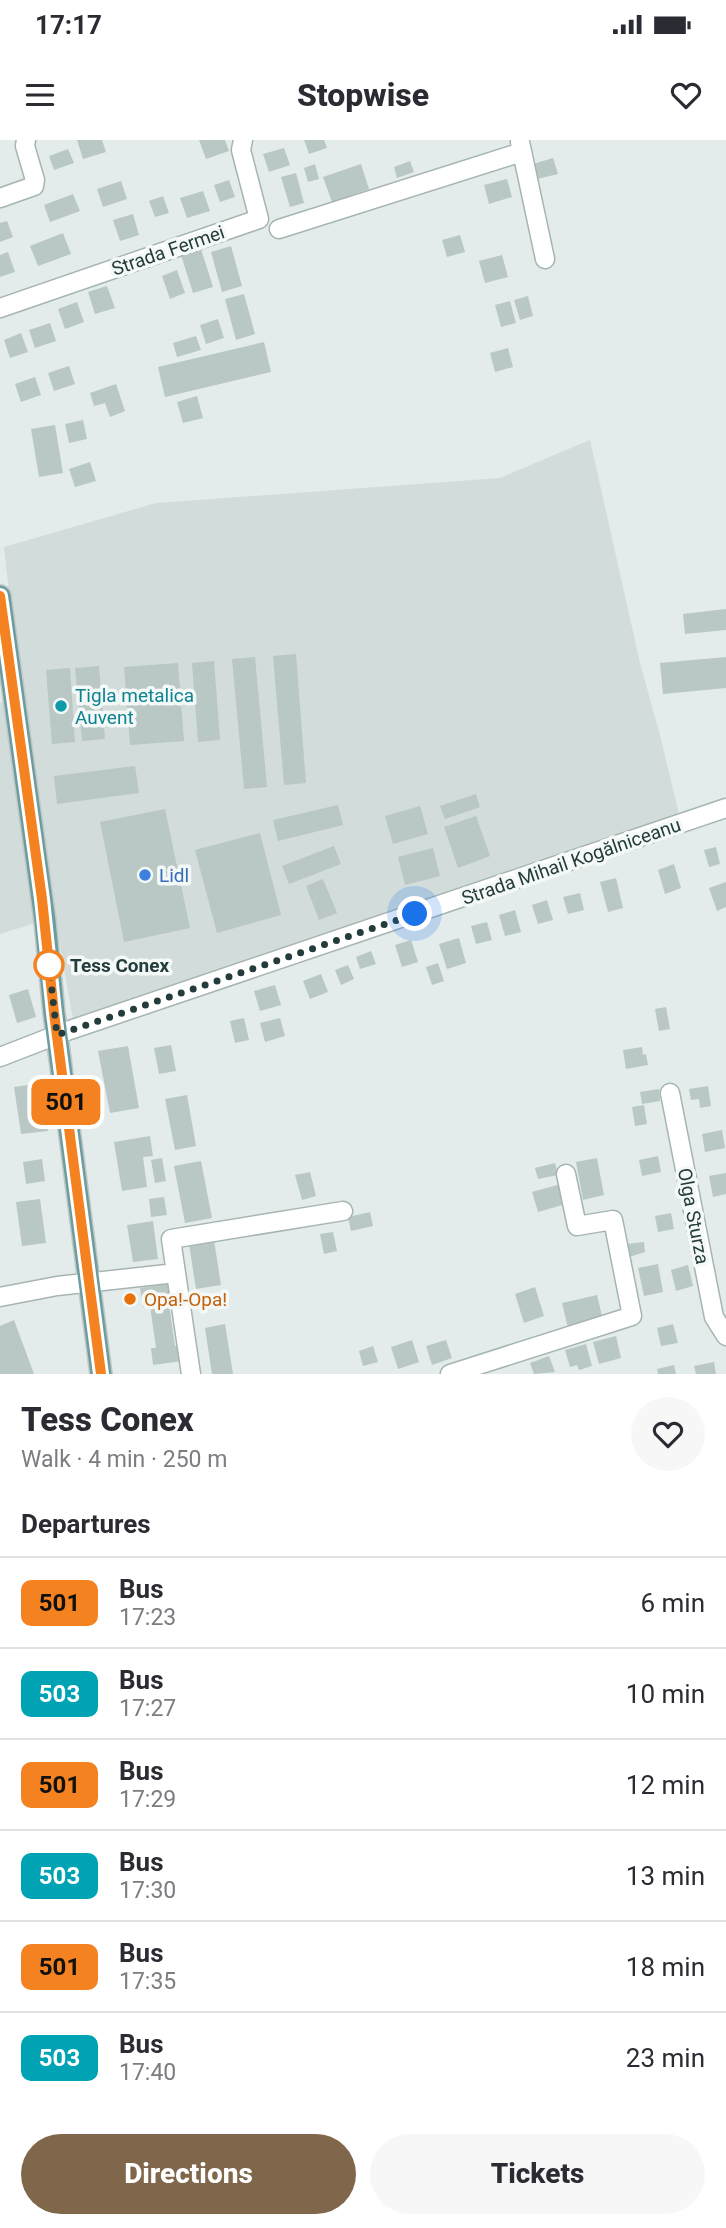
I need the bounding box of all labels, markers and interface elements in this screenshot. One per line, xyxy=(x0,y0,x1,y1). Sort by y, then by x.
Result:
text: 17:17 xyxy=(35,10,102,40)
icon: menu xyxy=(21,76,59,114)
text: Stopwise xyxy=(297,76,429,114)
icon: heart xyxy=(667,76,705,114)
street label: Strada Fermei xyxy=(109,220,228,281)
place label: Tigla metalica Auvent xyxy=(75,684,194,729)
marker: Tigla metalica Auvent xyxy=(53,698,69,714)
street label: Strada Mihail Kogălniceanu xyxy=(459,813,684,910)
place label: Lidl xyxy=(159,864,189,887)
marker: Lidl xyxy=(137,867,153,883)
your location xyxy=(397,896,432,931)
marker: Tess Conex xyxy=(34,950,64,980)
place label: Tess Conex xyxy=(70,954,169,977)
line badge: 501 xyxy=(26,1079,106,1125)
text: 501 xyxy=(45,1088,87,1116)
street label: Olga Sturza xyxy=(673,1166,714,1266)
place label: Opa!-Opa! xyxy=(144,1288,227,1311)
marker: Opa!-Opa! xyxy=(122,1291,138,1307)
button: heart xyxy=(631,1397,705,1471)
text: Tess Conex xyxy=(21,1400,194,1439)
text: Walk · 4 min · 250 m xyxy=(21,1446,227,1473)
text: Departures xyxy=(21,1509,151,1539)
text: Bus xyxy=(119,1574,164,1604)
text: 6 min xyxy=(640,1588,705,1618)
text: 501 xyxy=(39,1589,80,1617)
text: 17:23 xyxy=(119,1604,176,1631)
text: Bus xyxy=(119,1665,164,1695)
text: 10 min xyxy=(626,1679,705,1709)
text: 503 xyxy=(39,1680,80,1708)
text: 17:27 xyxy=(119,1695,176,1722)
text: Bus xyxy=(119,1756,164,1786)
text: 12 min xyxy=(626,1770,705,1800)
text: 501 xyxy=(39,1771,80,1799)
text: 17:29 xyxy=(119,1786,176,1813)
text: Bus xyxy=(119,1847,164,1877)
text: 13 min xyxy=(626,1861,705,1891)
text: 503 xyxy=(39,1862,80,1890)
text: 17:30 xyxy=(119,1877,176,1904)
text: Bus xyxy=(119,1938,164,1968)
text: 18 min xyxy=(626,1952,705,1982)
text: 501 xyxy=(39,1953,80,1981)
text: 17:35 xyxy=(119,1968,176,1995)
text: Bus xyxy=(119,2029,164,2059)
text: 23 min xyxy=(626,2043,705,2073)
text: 503 xyxy=(39,2044,80,2072)
text: 17:40 xyxy=(119,2059,176,2086)
button: Directions xyxy=(21,2134,356,2214)
button: Tickets xyxy=(370,2134,705,2214)

